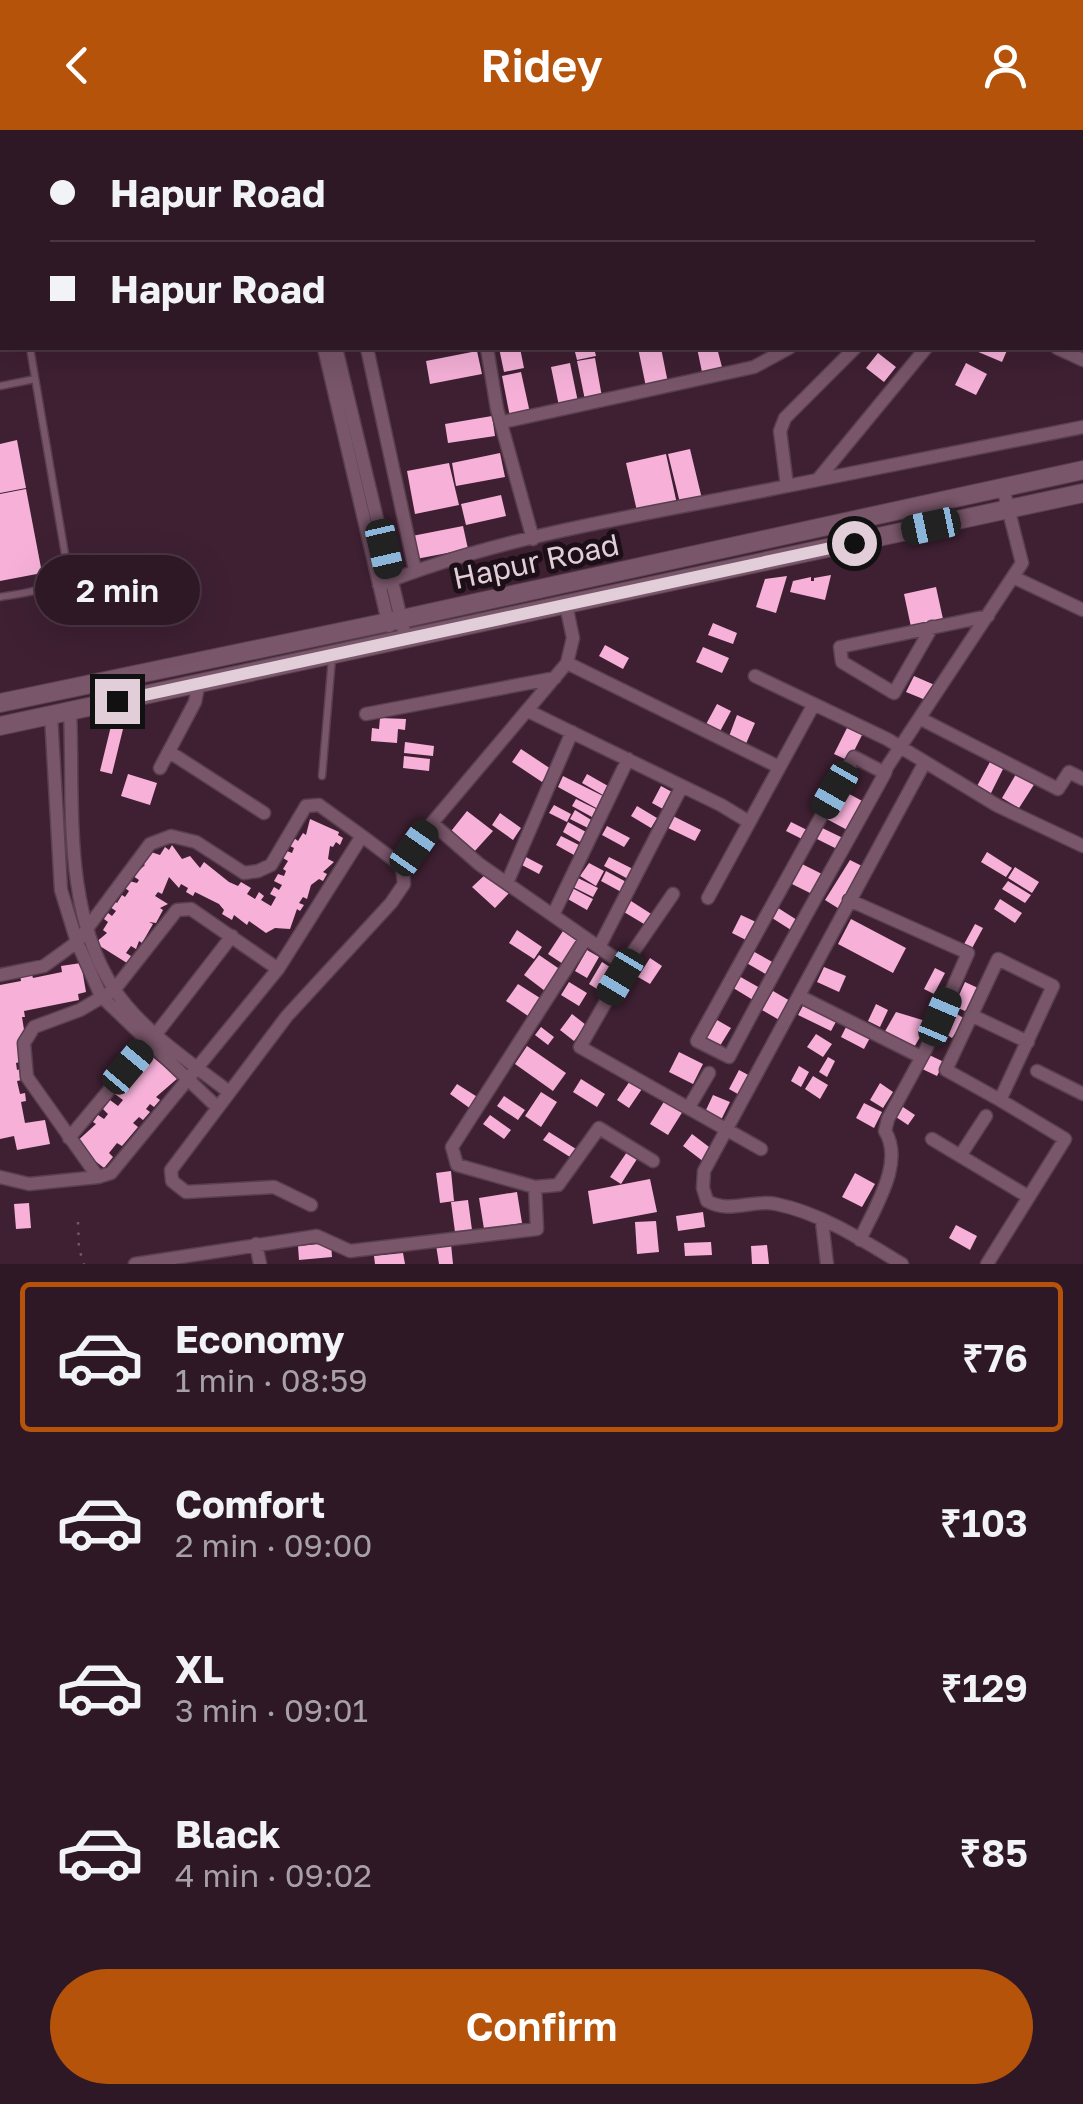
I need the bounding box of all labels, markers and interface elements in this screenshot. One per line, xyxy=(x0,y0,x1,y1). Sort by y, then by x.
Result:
icon: back xyxy=(50,38,105,93)
text: Ridey xyxy=(480,38,603,92)
icon: person xyxy=(978,38,1033,93)
text: Hapur Road xyxy=(110,170,325,215)
text: Hapur Road xyxy=(110,266,325,311)
car xyxy=(899,505,963,547)
car xyxy=(363,516,405,582)
route start xyxy=(832,521,877,566)
street label: Hapur Road xyxy=(449,526,622,596)
callout: 2 min xyxy=(34,556,200,626)
text: 2 min xyxy=(76,571,159,609)
route end xyxy=(95,679,140,724)
car xyxy=(807,757,863,823)
car xyxy=(385,815,443,881)
car xyxy=(592,944,648,1010)
car xyxy=(914,984,966,1050)
car xyxy=(97,1034,159,1100)
icon: car xyxy=(55,1312,145,1402)
text: Economy xyxy=(175,1316,344,1361)
text: ₹76 xyxy=(962,1335,1028,1380)
text: 1 min · 08:59 xyxy=(175,1361,368,1399)
icon: car xyxy=(55,1477,145,1567)
text: Comfort xyxy=(175,1481,325,1526)
text: ₹103 xyxy=(940,1500,1028,1545)
text: 2 min · 09:00 xyxy=(175,1526,372,1564)
icon: car xyxy=(55,1642,145,1732)
text: XL xyxy=(175,1646,224,1691)
text: ₹129 xyxy=(941,1665,1028,1710)
text: 3 min · 09:01 xyxy=(175,1691,368,1729)
icon: car xyxy=(55,1807,145,1897)
text: Black xyxy=(175,1811,280,1856)
text: ₹85 xyxy=(960,1830,1028,1875)
text: 4 min · 09:02 xyxy=(175,1856,372,1894)
button: Confirm xyxy=(50,1969,1033,2084)

